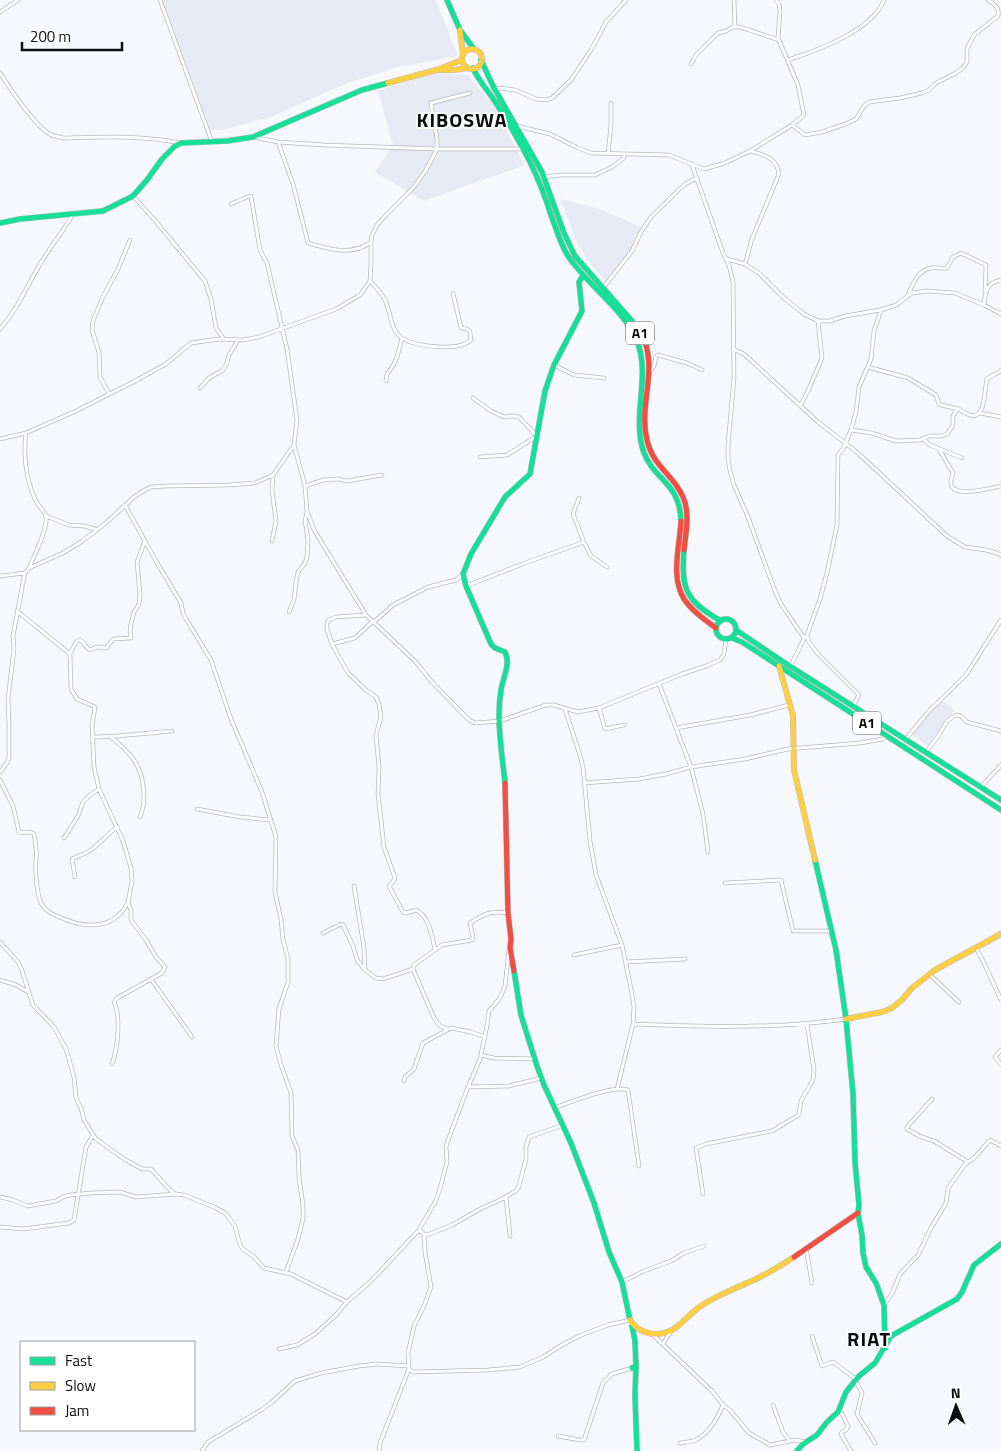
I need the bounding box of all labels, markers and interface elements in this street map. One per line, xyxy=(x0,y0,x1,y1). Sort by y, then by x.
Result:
scale bar xyxy=(22,20,122,52)
text: 200 m xyxy=(30,25,71,48)
district label: KIBOSWA xyxy=(417,104,507,135)
road number: A1 xyxy=(626,322,654,344)
road number: A1 xyxy=(853,711,881,734)
district label: RIAT xyxy=(847,1323,891,1354)
legend xyxy=(20,1341,195,1431)
text: Fast xyxy=(65,1349,93,1372)
text: Slow xyxy=(65,1374,96,1397)
north arrow xyxy=(931,1381,981,1431)
text: N xyxy=(950,1382,961,1403)
text: Jam xyxy=(65,1399,89,1422)

